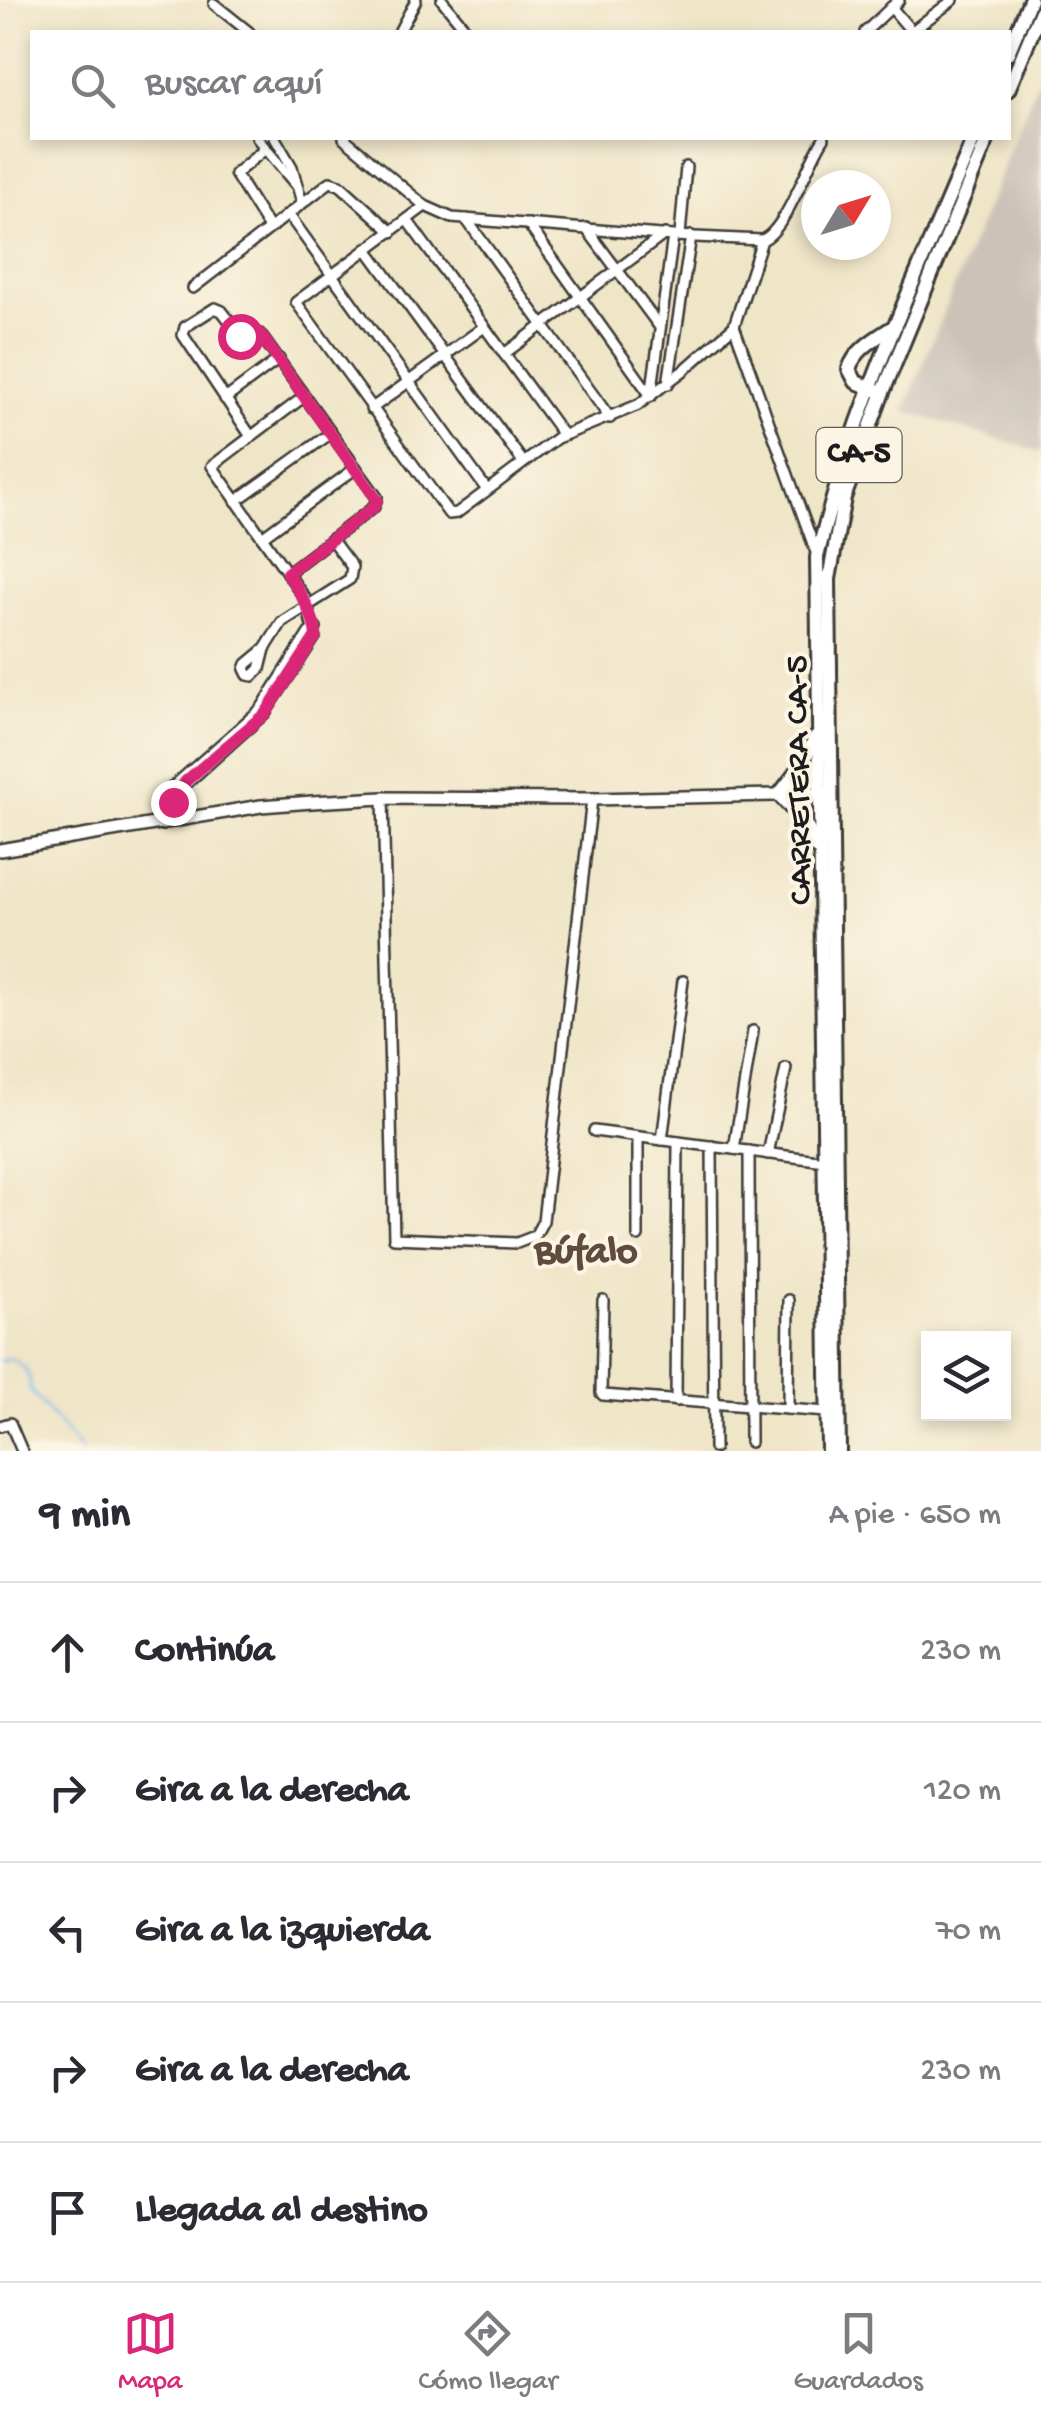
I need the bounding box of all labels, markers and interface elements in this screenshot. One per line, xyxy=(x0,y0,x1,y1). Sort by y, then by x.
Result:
search box xyxy=(30,30,1011,140)
icon: search xyxy=(65,58,120,113)
text: Buscar aquí xyxy=(145,63,323,107)
north arrow xyxy=(801,170,891,260)
route start xyxy=(218,314,264,360)
road number: CA-5 xyxy=(816,428,902,482)
street label: CARRETERA CA-5 xyxy=(778,655,824,905)
route end xyxy=(151,780,197,826)
district label: Búfalo xyxy=(532,1230,638,1277)
map controls xyxy=(921,1331,1011,1421)
button: layers xyxy=(921,1331,1011,1421)
text: 9 min xyxy=(40,1492,130,1541)
text: A pie · 650 m xyxy=(829,1497,1001,1535)
icon: ahead xyxy=(40,1625,95,1680)
text: Continúa xyxy=(135,1630,274,1674)
text: 230 m xyxy=(920,1633,1001,1671)
icon: right xyxy=(40,1765,95,1820)
text: Gira a la derecha xyxy=(135,1770,409,1814)
text: 120 m xyxy=(924,1773,1001,1811)
icon: left xyxy=(40,1905,95,1960)
text: Gira a la izquierda xyxy=(135,1910,430,1954)
text: 70 m xyxy=(936,1913,1001,1951)
icon: right xyxy=(40,2045,95,2100)
text: Gira a la derecha xyxy=(135,2050,409,2094)
text: 230 m xyxy=(920,2053,1001,2091)
icon: arrive xyxy=(40,2185,95,2240)
text: Llegada al destino xyxy=(135,2190,428,2234)
tab: Mapa xyxy=(118,2306,182,2399)
tab: Cómo llegar xyxy=(418,2306,557,2399)
tab: Guardados xyxy=(793,2306,923,2399)

